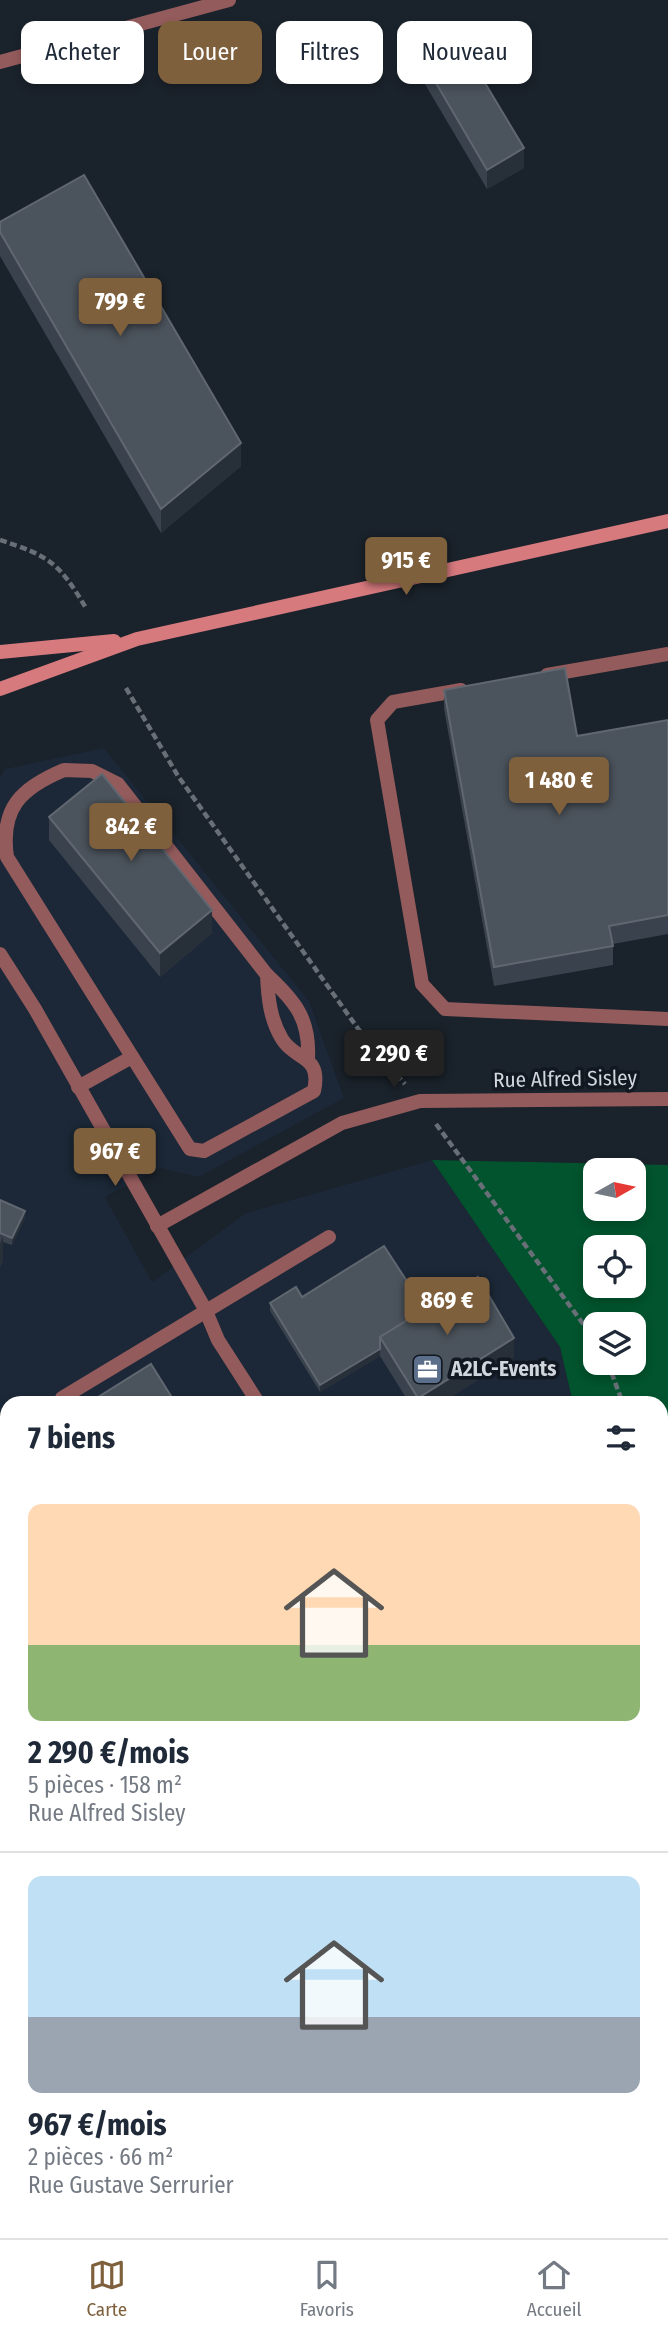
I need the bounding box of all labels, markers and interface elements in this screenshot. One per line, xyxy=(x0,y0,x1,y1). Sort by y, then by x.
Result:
chip: Acheter xyxy=(21,21,144,84)
chip: Louer xyxy=(158,21,262,84)
chip: Filtres xyxy=(276,21,383,84)
chip: Nouveau xyxy=(397,21,532,84)
pin: 799 € xyxy=(71,278,169,338)
text: 799 € xyxy=(95,287,145,315)
pin: 915 € xyxy=(357,538,455,597)
text: 915 € xyxy=(381,546,431,574)
pin: 1 480 € xyxy=(494,758,624,817)
text: 1 480 € xyxy=(525,766,593,794)
pin: 842 € xyxy=(82,804,180,863)
text: 842 € xyxy=(105,812,157,840)
pin: 2 290 € xyxy=(329,1030,459,1090)
text: 2 290 € xyxy=(360,1039,428,1067)
street label: Rue Alfred Sisley xyxy=(493,1065,638,1093)
pin: 967 € xyxy=(66,1128,164,1188)
text: 967 € xyxy=(90,1137,140,1165)
north arrow xyxy=(583,1158,646,1222)
map controls xyxy=(583,1158,646,1375)
button: locate xyxy=(583,1235,646,1298)
pin: 869 € xyxy=(398,1278,496,1337)
text: 869 € xyxy=(421,1286,473,1314)
button: layers xyxy=(583,1312,646,1375)
office icon: A2LC-Events xyxy=(411,1352,445,1386)
place label: A2LC-Events xyxy=(450,1356,556,1382)
icon: filters xyxy=(602,1419,640,1457)
text: 7 biens xyxy=(28,1420,115,1456)
icon: home xyxy=(271,1550,397,1676)
text: 2 290 €/mois xyxy=(28,1735,189,1771)
text: 5 pièces · 158 m² xyxy=(28,1771,182,1799)
text: Rue Alfred Sisley xyxy=(28,1799,186,1827)
icon: home xyxy=(271,1922,397,2048)
text: 967 €/mois xyxy=(28,2107,167,2143)
text: 2 pièces · 66 m² xyxy=(28,2143,173,2171)
text: Rue Gustave Serrurier xyxy=(28,2171,234,2199)
tab: Carte xyxy=(86,2256,127,2321)
tab: Favoris xyxy=(300,2256,354,2321)
tab: Accueil xyxy=(527,2256,582,2321)

